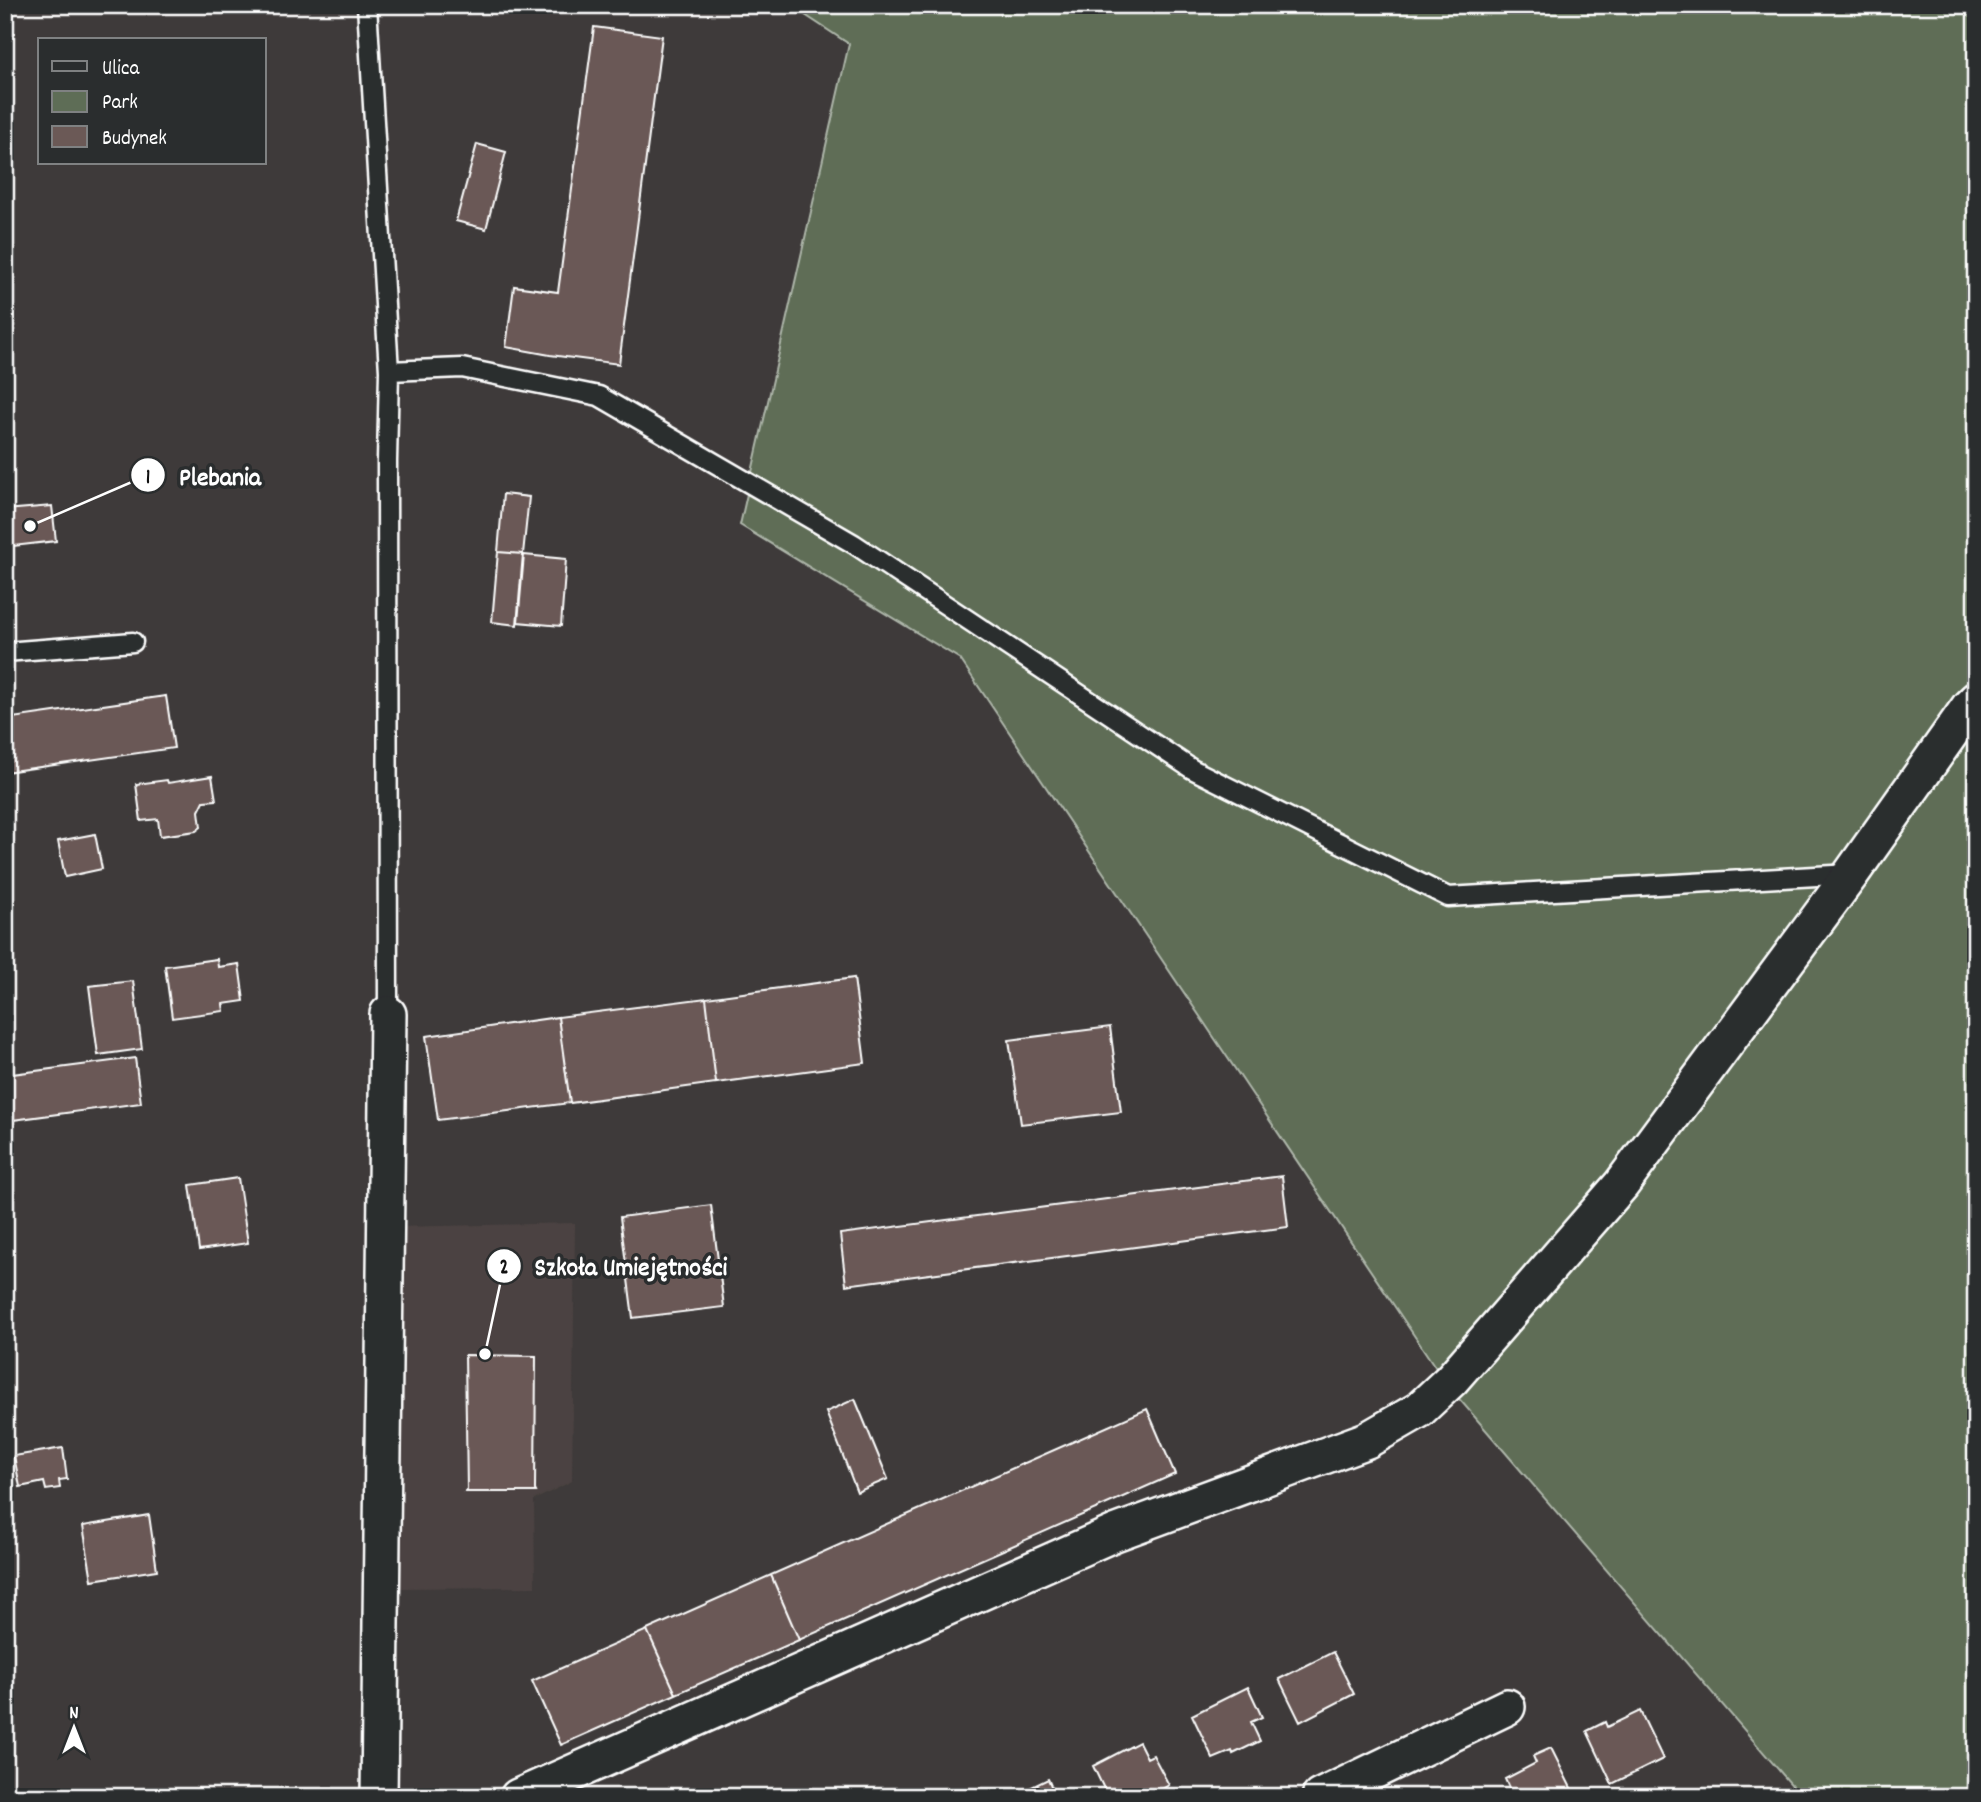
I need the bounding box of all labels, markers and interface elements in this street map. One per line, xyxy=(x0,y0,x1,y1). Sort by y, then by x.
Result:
legend xyxy=(38,38,266,164)
text: Ulica xyxy=(102,55,140,85)
text: Park xyxy=(102,89,138,119)
text: Budynek xyxy=(102,125,167,155)
callout: Plebania xyxy=(131,452,275,499)
text: Plebania xyxy=(179,461,262,498)
text: 1 xyxy=(146,464,150,494)
callout: Szkoła Umiejętności xyxy=(486,1242,742,1289)
text: Szkoła Umiejętności xyxy=(535,1251,728,1288)
text: 2 xyxy=(499,1254,509,1284)
north arrow xyxy=(38,1694,108,1764)
text: N xyxy=(69,1701,79,1728)

